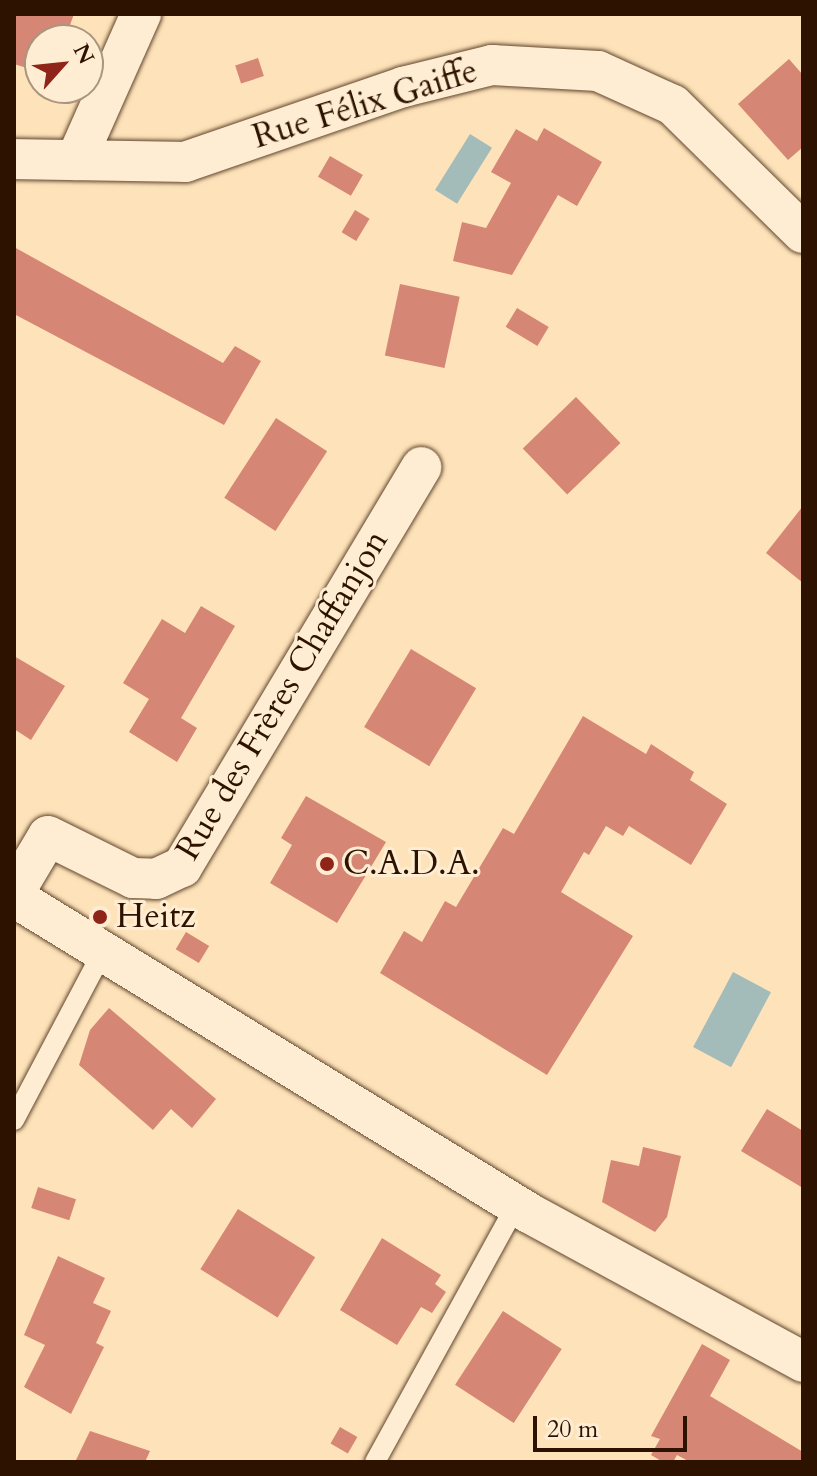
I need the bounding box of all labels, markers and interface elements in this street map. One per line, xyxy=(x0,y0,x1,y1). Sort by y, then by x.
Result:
north arrow xyxy=(24,24,104,104)
text: N xyxy=(66,39,101,69)
street label: Rue Félix Gaiffe xyxy=(248,50,482,158)
street label: Rue des Frères Chaffanjon xyxy=(167,523,397,867)
place label: C.A.D.A. xyxy=(343,844,480,884)
marker: C.A.D.A. xyxy=(318,855,336,873)
place label: Heitz xyxy=(116,897,195,937)
marker: Heitz xyxy=(91,908,109,926)
scale bar xyxy=(537,1400,691,1450)
text: 20 m xyxy=(547,1413,598,1446)

